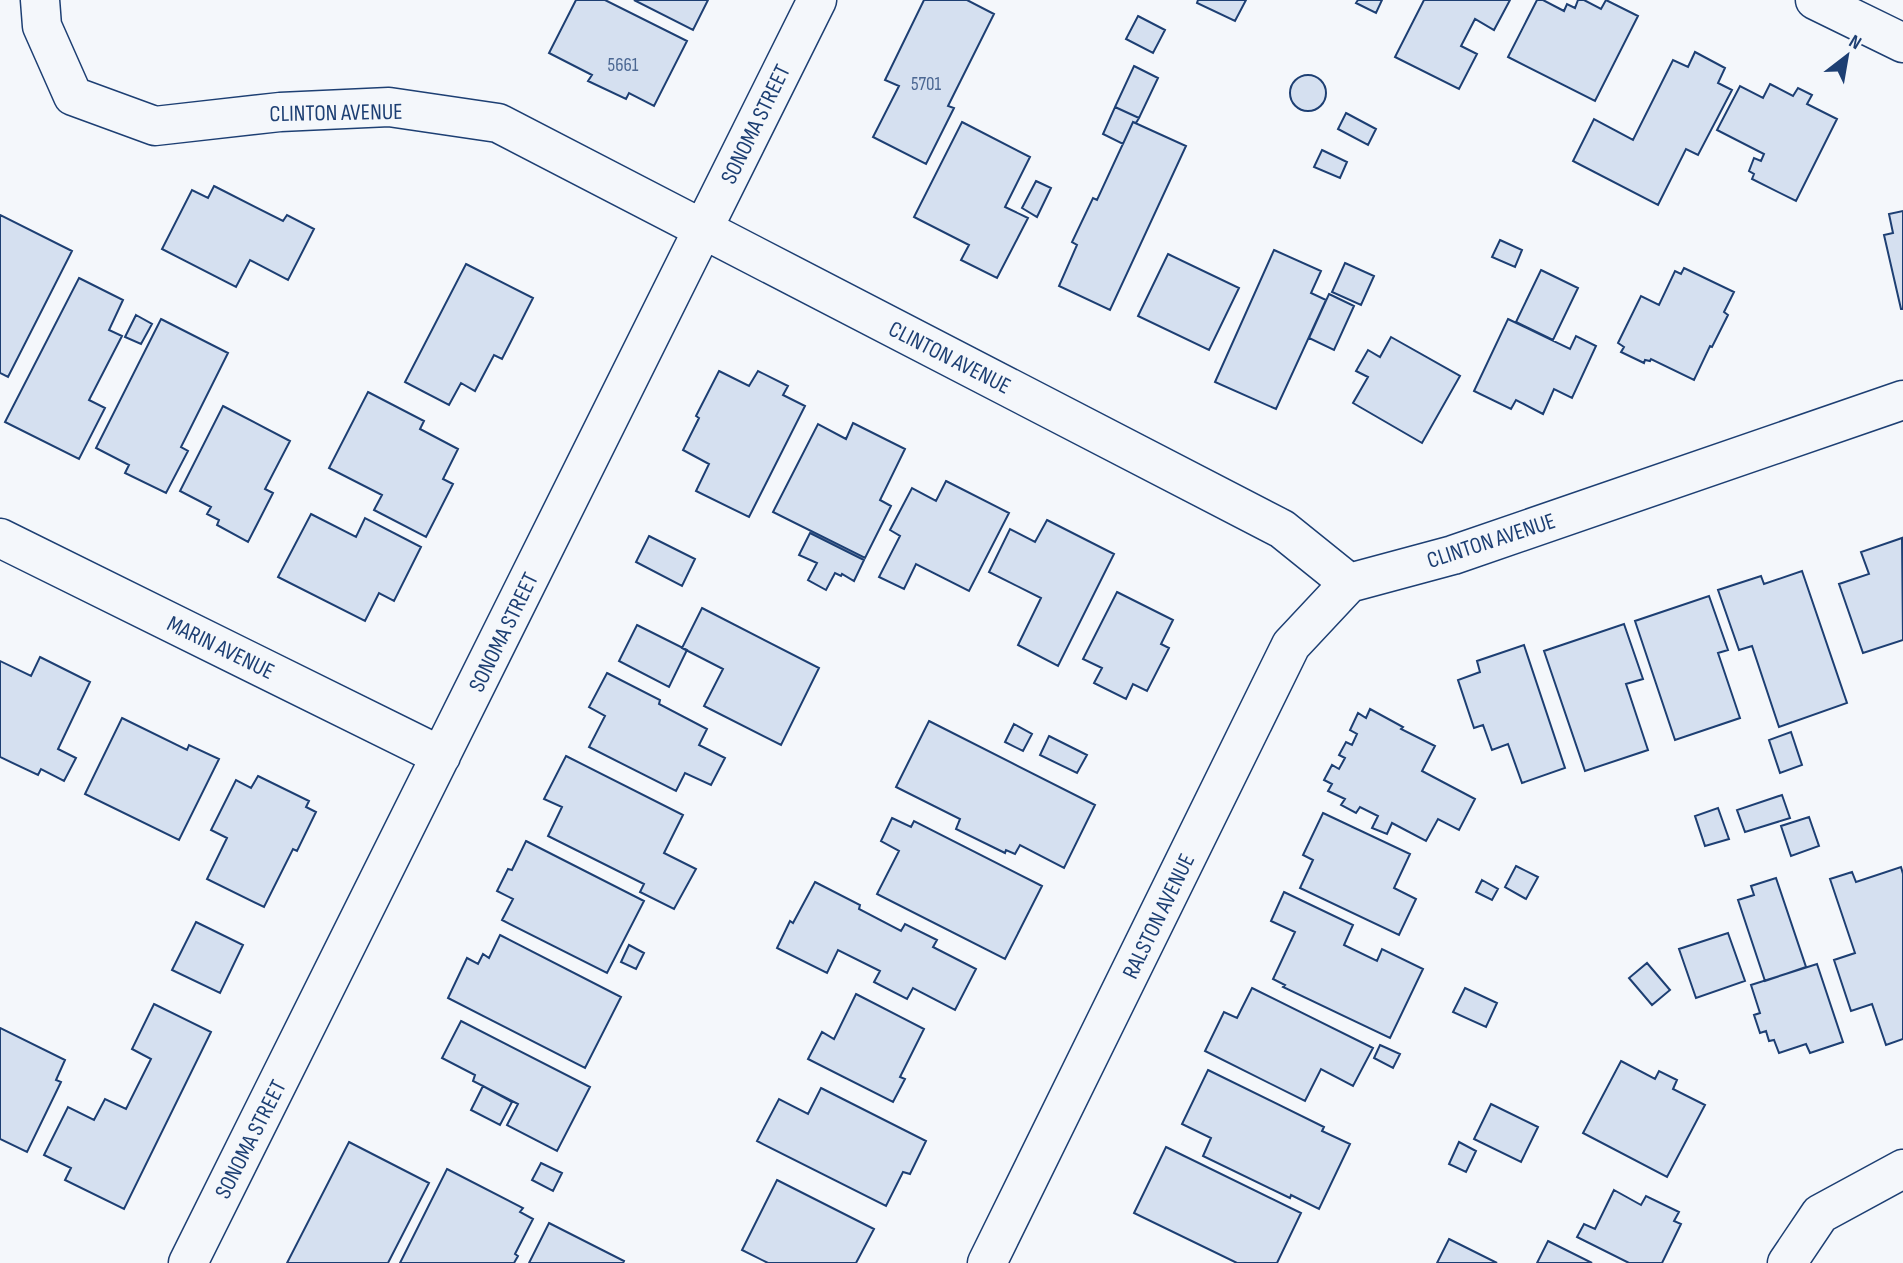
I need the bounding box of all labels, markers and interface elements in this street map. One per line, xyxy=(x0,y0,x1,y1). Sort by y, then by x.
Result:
north arrow xyxy=(1812,21,1882,91)
text: N xyxy=(1845,30,1865,55)
house number: 5661 xyxy=(608,54,639,77)
street label: SONOMA STREET xyxy=(715,60,797,189)
house number: 5701 xyxy=(911,73,941,96)
street label: CLINTON AVENUE xyxy=(269,98,403,128)
street label: CLINTON AVENUE xyxy=(884,315,1015,401)
street label: CLINTON AVENUE xyxy=(1424,507,1559,575)
street label: SONOMA STREET xyxy=(463,568,545,697)
street label: MARIN AVENUE xyxy=(162,610,279,686)
street label: RALSTON AVENUE xyxy=(1117,849,1201,984)
street label: SONOMA STREET xyxy=(209,1075,293,1203)

